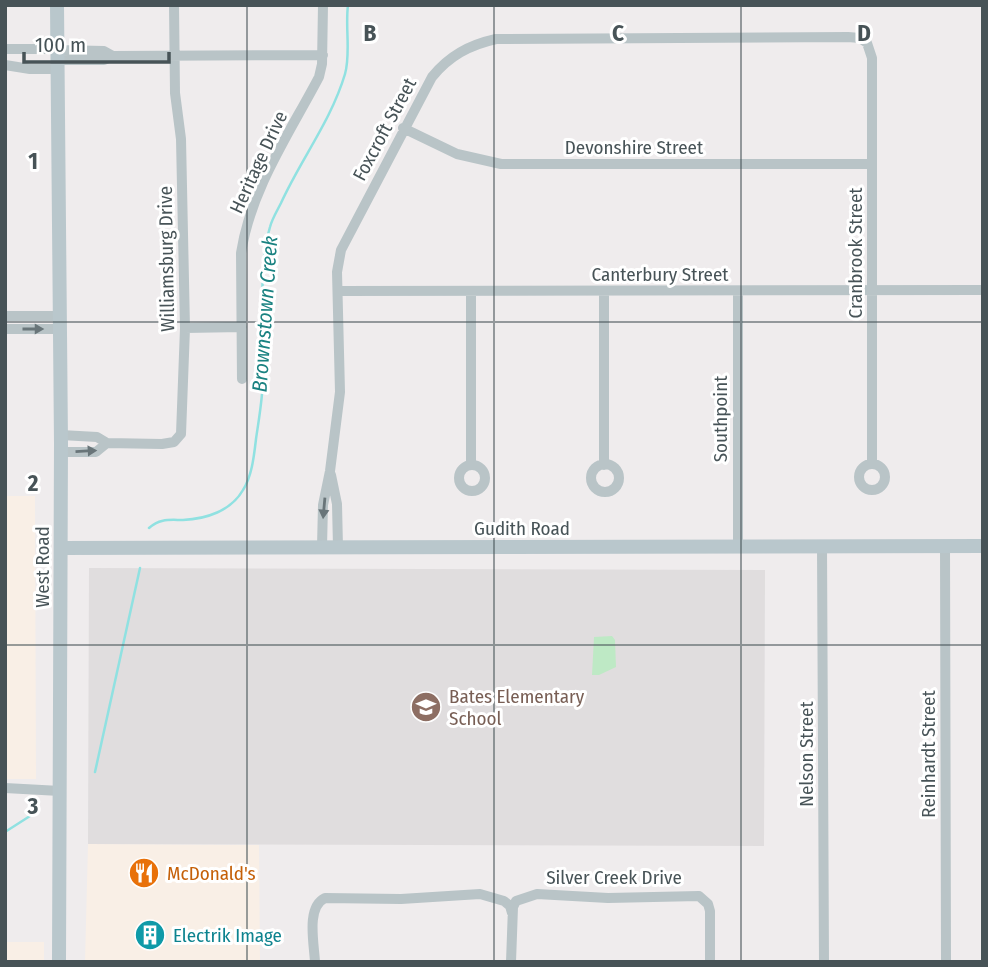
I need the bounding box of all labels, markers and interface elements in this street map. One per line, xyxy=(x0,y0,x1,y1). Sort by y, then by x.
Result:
text: B xyxy=(364,19,377,47)
text: C xyxy=(612,19,624,47)
text: D xyxy=(857,19,871,47)
scale bar xyxy=(24,21,170,65)
text: 100 m xyxy=(35,32,86,58)
street label: Foxcroft Street xyxy=(348,73,422,185)
street label: Heritage Drive xyxy=(225,107,292,217)
street label: Devonshire Street xyxy=(565,136,704,159)
text: 1 xyxy=(28,147,38,175)
street label: Williamsburg Drive xyxy=(154,186,179,332)
street label: Cranbrook Street xyxy=(844,187,867,318)
water label: Brownstown Creek xyxy=(247,235,283,393)
street label: Canterbury Street xyxy=(591,263,729,286)
one-way arrow xyxy=(22,323,44,335)
street label: Southpoint xyxy=(709,375,732,462)
one-way arrow xyxy=(75,446,97,457)
text: 2 xyxy=(27,469,39,497)
one-way arrow xyxy=(318,498,329,520)
street label: Gudith Road xyxy=(474,517,570,540)
street label: West Road xyxy=(31,526,54,608)
place label: Bates Elementary School xyxy=(449,685,585,730)
school or university icon: Bates Elementary School xyxy=(409,690,443,724)
street label: Reinhardt Street xyxy=(917,690,940,818)
street label: Nelson Street xyxy=(795,701,818,807)
text: 3 xyxy=(27,792,39,820)
restaurant icon: McDonald's xyxy=(127,856,161,890)
place label: McDonald's xyxy=(167,862,256,885)
street label: Silver Creek Drive xyxy=(546,866,682,889)
building icon: Electrik Image xyxy=(133,918,167,952)
place label: Electrik Image xyxy=(173,924,282,947)

